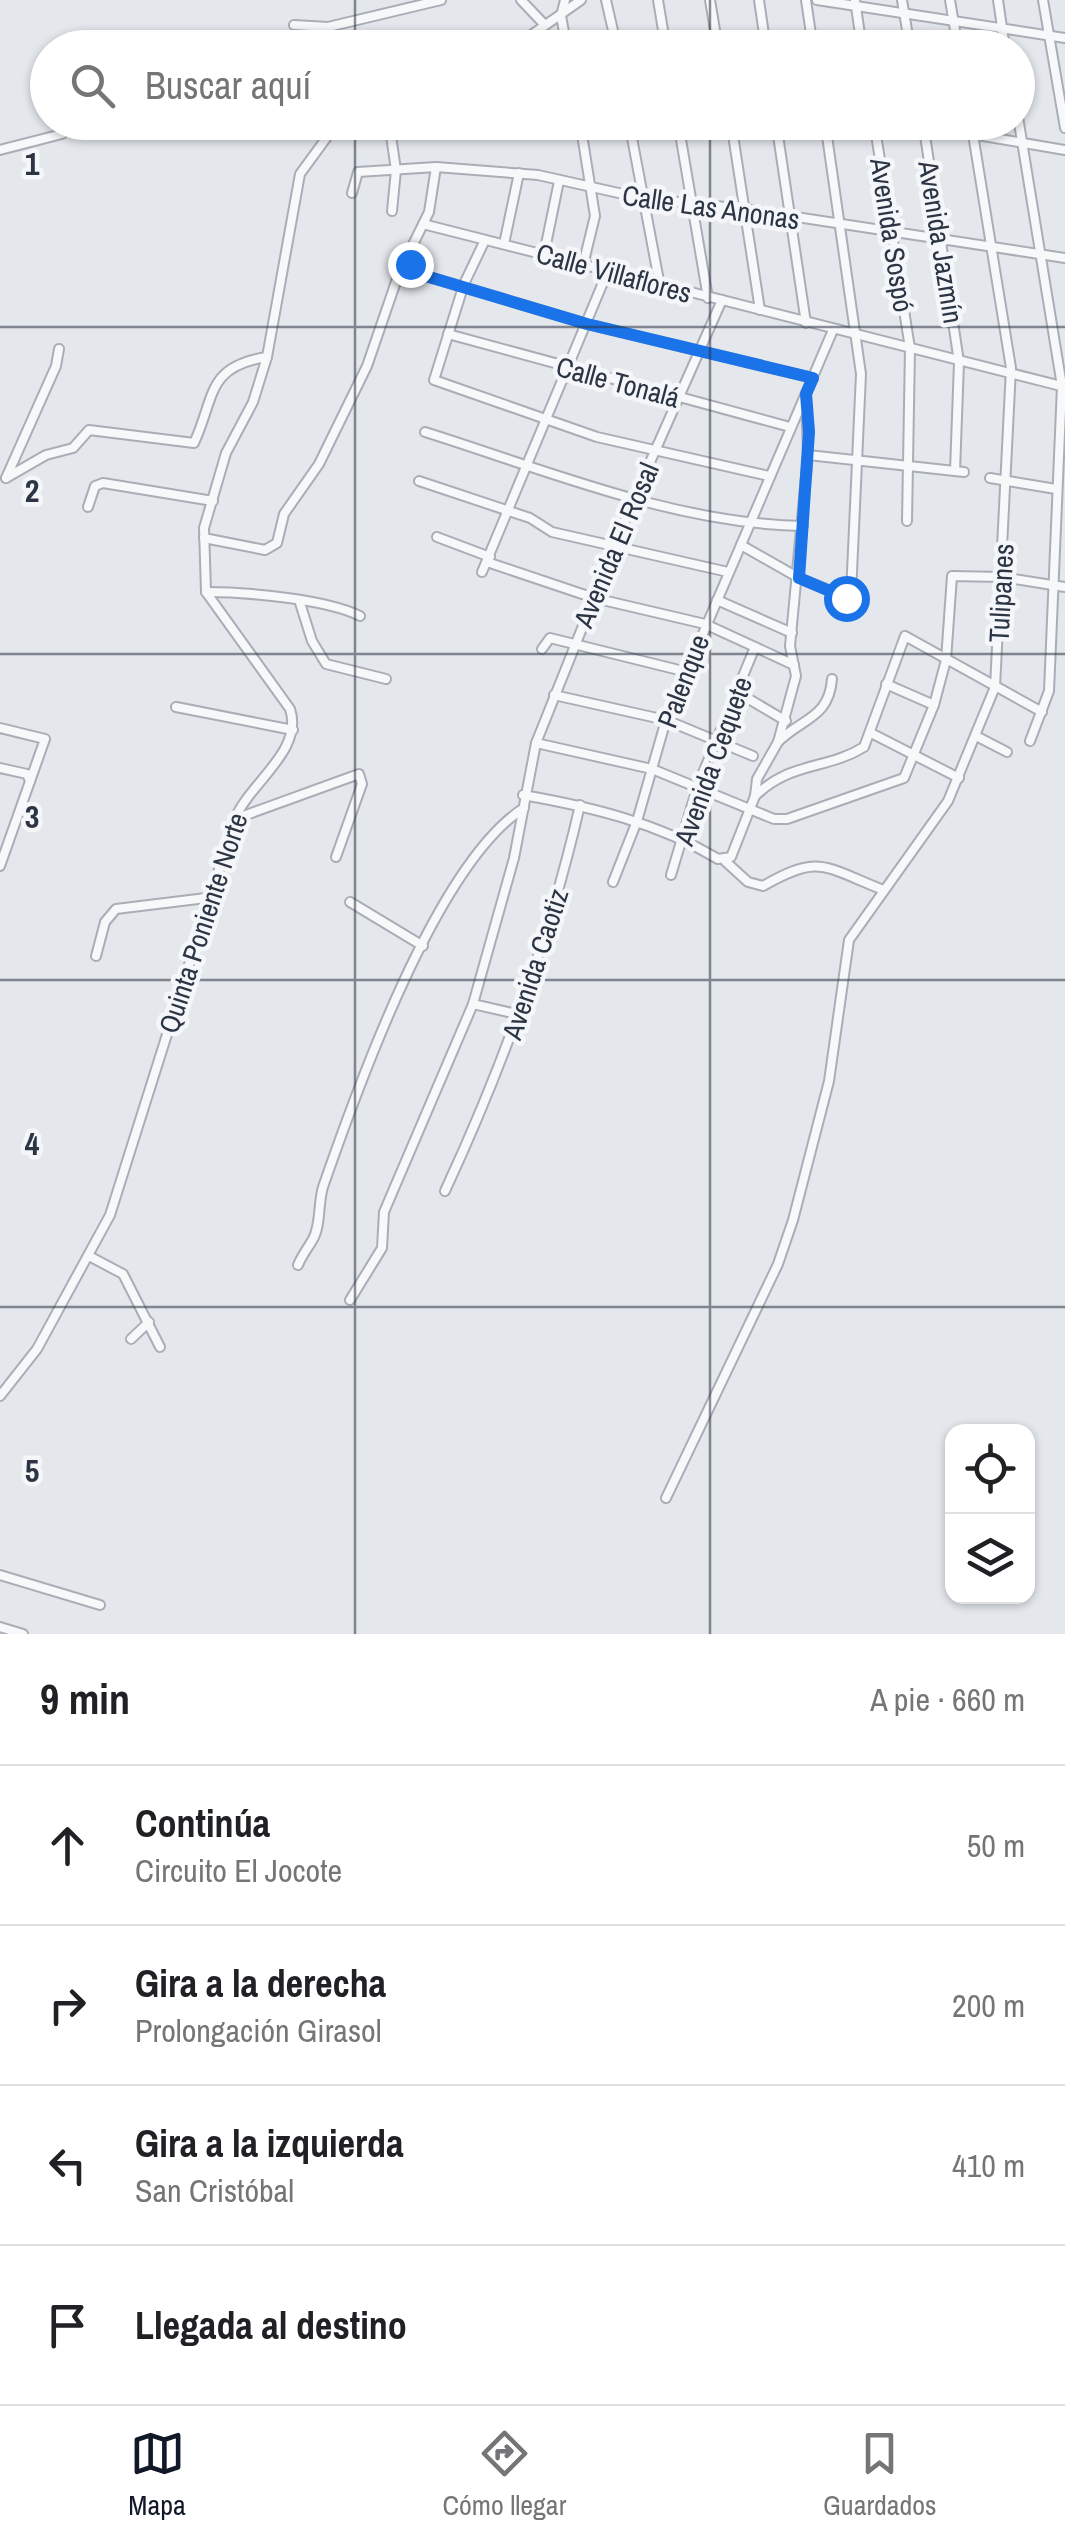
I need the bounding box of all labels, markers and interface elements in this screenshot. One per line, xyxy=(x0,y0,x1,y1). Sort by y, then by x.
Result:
search box xyxy=(30,30,1035,140)
icon: search xyxy=(65,58,120,113)
text: Buscar aquí xyxy=(145,60,311,111)
text: 1 xyxy=(25,142,40,185)
street label: Avenida Sospó xyxy=(861,154,923,315)
street label: Avenida Jazmín xyxy=(909,157,973,326)
street label: Calle Las Anonas xyxy=(620,176,802,238)
street label: Calle Villaflores xyxy=(532,234,696,312)
route end xyxy=(388,242,434,288)
street label: Calle Tonalá xyxy=(552,347,684,417)
street label: Avenida El Rosal xyxy=(564,457,668,634)
text: 2 xyxy=(25,469,39,512)
street label: Tulipanes xyxy=(979,543,1023,643)
route start xyxy=(824,576,870,622)
street label: Palenque xyxy=(648,629,718,733)
street label: Avenida Cequete xyxy=(665,671,761,852)
text: 3 xyxy=(25,795,39,838)
street label: Quinta Poniente Norte xyxy=(149,808,257,1038)
street label: Avenida Caotiz xyxy=(492,884,577,1045)
text: 4 xyxy=(25,1122,40,1165)
map controls xyxy=(945,1424,1035,1604)
button: locate xyxy=(945,1424,1035,1514)
text: 5 xyxy=(25,1449,39,1492)
button: layers xyxy=(945,1514,1035,1604)
text: 9 min xyxy=(40,1671,130,1727)
text: A pie · 660 m xyxy=(870,1678,1025,1721)
text: Continúa xyxy=(135,1798,270,1849)
icon: ahead xyxy=(40,1818,95,1873)
text: 50 m xyxy=(967,1824,1025,1867)
text: Circuito El Jocote xyxy=(135,1849,342,1892)
text: Gira a la derecha xyxy=(135,1958,386,2009)
icon: right xyxy=(40,1978,95,2033)
text: 200 m xyxy=(952,1984,1025,2027)
text: Prolongación Girasol xyxy=(135,2009,382,2052)
text: Gira a la izquierda xyxy=(135,2118,403,2169)
icon: left xyxy=(40,2138,95,2193)
text: 410 m xyxy=(952,2144,1025,2187)
text: San Cristóbal xyxy=(135,2169,294,2212)
icon: arrive xyxy=(40,2298,95,2353)
text: Llegada al destino xyxy=(135,2300,407,2351)
tab: Mapa xyxy=(128,2426,186,2524)
tab: Cómo llegar xyxy=(443,2426,566,2524)
tab: Guardados xyxy=(823,2426,937,2524)

